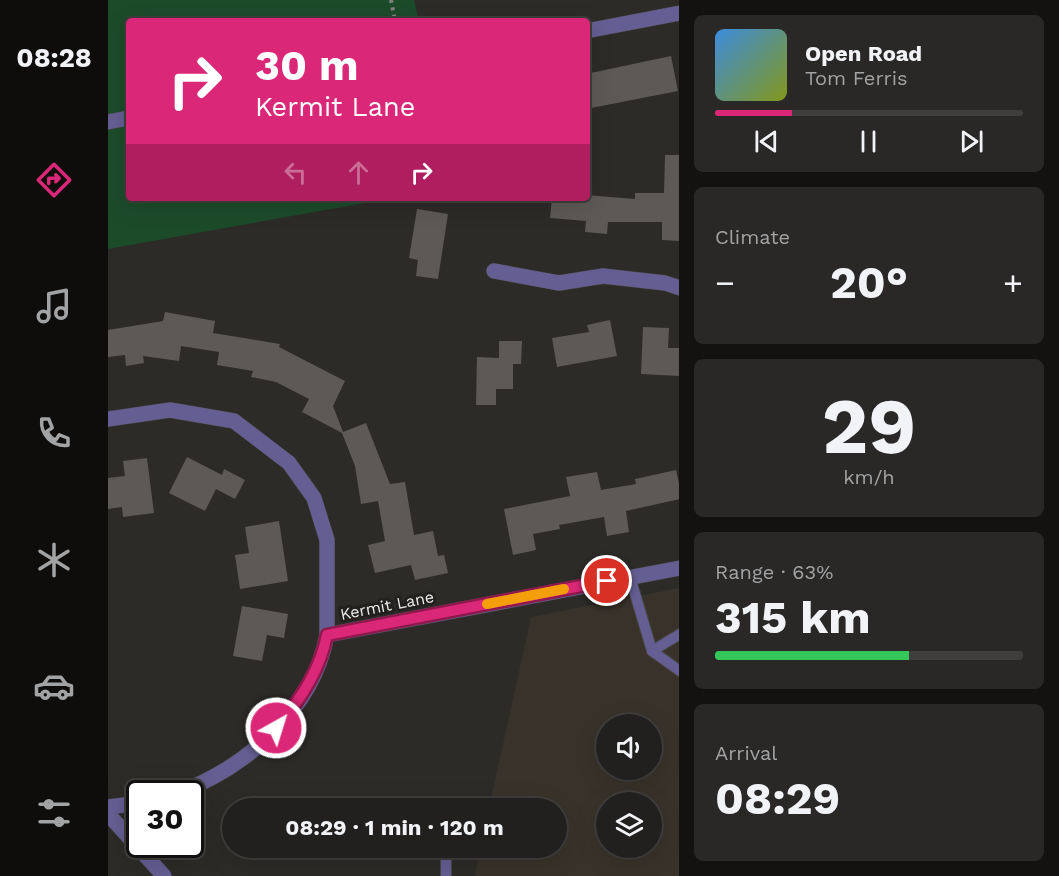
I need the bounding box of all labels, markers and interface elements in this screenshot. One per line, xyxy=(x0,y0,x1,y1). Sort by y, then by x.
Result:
text: 30 m xyxy=(255,41,359,90)
text: Open Road xyxy=(805,41,922,66)
text: 08:28 xyxy=(16,42,92,74)
icon: right xyxy=(156,42,234,120)
text: Tom Ferris xyxy=(805,66,908,90)
text: Kermit Lane xyxy=(255,91,415,123)
icon: previous xyxy=(750,125,783,158)
icon: pause xyxy=(852,125,885,158)
icon: next xyxy=(955,125,988,158)
icon: left xyxy=(279,156,312,189)
icon: ahead xyxy=(342,156,375,189)
icon: right xyxy=(405,156,438,189)
icon: directions xyxy=(33,159,75,201)
text: Climate xyxy=(715,225,790,249)
text: 20° xyxy=(830,256,908,309)
text: − xyxy=(715,263,735,302)
text: + xyxy=(1003,263,1023,302)
icon: music xyxy=(33,285,75,327)
text: 29 xyxy=(822,380,916,472)
icon: phone xyxy=(33,412,75,454)
text: km/h xyxy=(843,465,895,489)
icon: climate xyxy=(33,539,75,581)
pin xyxy=(581,555,632,606)
text: Range · 63% xyxy=(715,560,833,584)
icon: arrive xyxy=(590,564,623,597)
street label: Kermit Lane xyxy=(339,587,436,624)
text: 315 km xyxy=(715,591,871,644)
icon: car xyxy=(33,665,75,707)
position arrow xyxy=(244,696,308,760)
map controls xyxy=(596,714,662,858)
button: sound xyxy=(596,714,662,780)
text: Arrival xyxy=(715,741,777,765)
text: 08:29 xyxy=(715,772,840,825)
speed limit sign: 30 xyxy=(126,780,204,858)
icon: filters xyxy=(33,792,75,834)
button: layers xyxy=(596,792,662,858)
text: 08:29 · 1 min · 120 m xyxy=(285,815,504,840)

